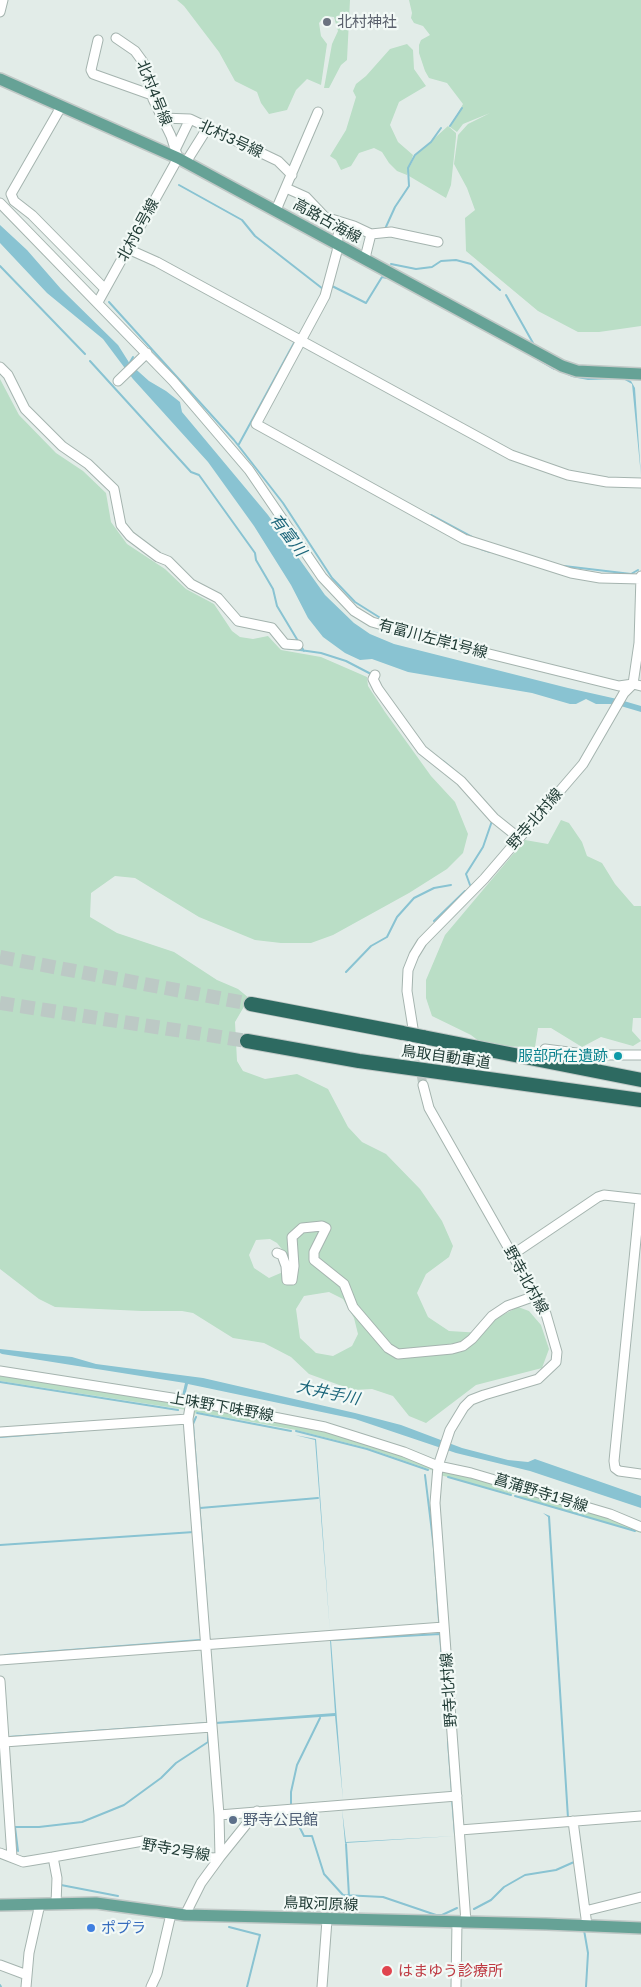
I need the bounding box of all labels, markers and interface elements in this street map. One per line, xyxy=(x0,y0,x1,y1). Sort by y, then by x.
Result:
place label: 北村神社 xyxy=(337,13,397,31)
marker: 北村神社 xyxy=(321,16,333,28)
street label: 北村4号線 xyxy=(133,58,175,128)
street label: 北村3号線 xyxy=(196,116,266,162)
street label: 北村6号線 xyxy=(113,195,163,265)
street label: 高路古海線 xyxy=(290,195,364,247)
water label: 有富川 xyxy=(266,510,310,560)
street label: 有富川左岸1号線 xyxy=(376,616,490,662)
street label: 野寺北村線 xyxy=(504,785,566,853)
street label: 鳥取自動車道 xyxy=(400,1042,492,1072)
place label: 服部所在遺跡 xyxy=(518,1047,608,1065)
marker: 服部所在遺跡 xyxy=(612,1050,624,1062)
street label: 野寺北村線 xyxy=(500,1243,552,1317)
water label: 大井手川 xyxy=(295,1377,361,1409)
street label: 上味野下味野線 xyxy=(169,1389,275,1425)
street label: 菖蒲野寺1号線 xyxy=(492,1470,590,1516)
street label: 野寺北村線 xyxy=(437,1652,461,1728)
place label: 野寺公民館 xyxy=(243,1811,318,1829)
marker: 野寺公民館 xyxy=(227,1814,239,1826)
street label: 野寺2号線 xyxy=(141,1835,211,1865)
street label: 鳥取河原線 xyxy=(283,1894,359,1914)
place label: ポプラ xyxy=(101,1919,146,1937)
marker: ポプラ xyxy=(85,1922,97,1934)
place label: はまゆう診療所 xyxy=(398,1962,503,1980)
marker: はまゆう診療所 xyxy=(380,1964,394,1978)

